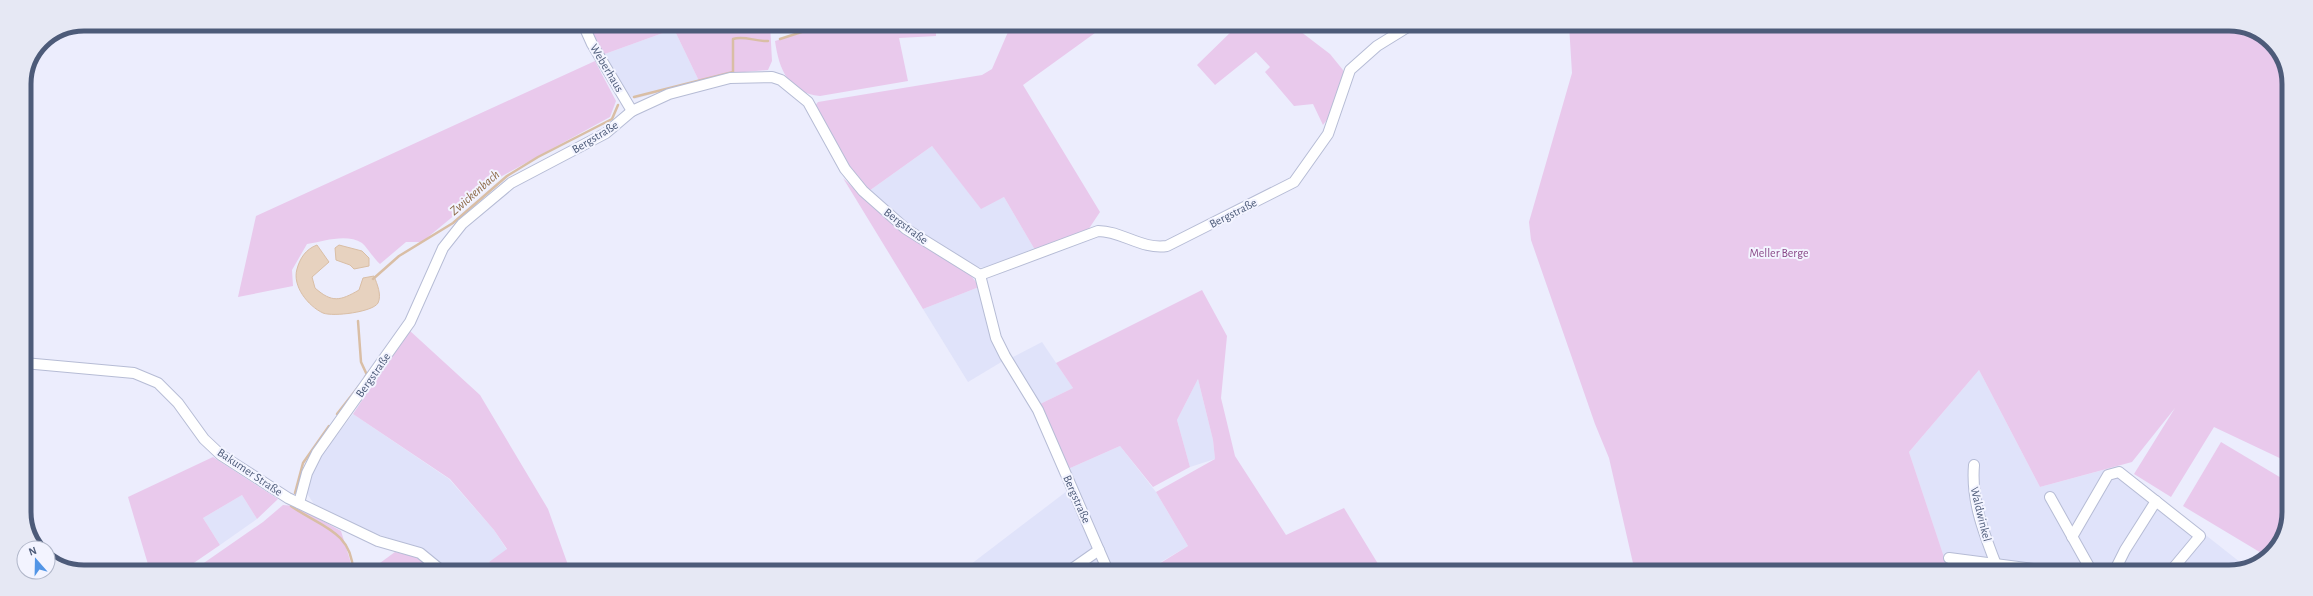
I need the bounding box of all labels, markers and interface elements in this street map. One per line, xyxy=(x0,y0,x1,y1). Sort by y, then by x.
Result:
street label: Weberhaus xyxy=(588,42,626,94)
street label: Bergstraße xyxy=(570,119,620,155)
water label: Zwickenbach xyxy=(448,168,502,218)
street label: Bergstraße xyxy=(1207,196,1259,230)
street label: Bergstraße xyxy=(882,206,930,246)
park label: Meller Berge xyxy=(1749,247,1809,259)
street label: Bergstraße xyxy=(353,351,393,399)
street label: Bakumer Straße xyxy=(215,446,285,498)
street label: Bergstraße xyxy=(1061,473,1093,525)
street label: Waldwinkel xyxy=(1968,486,1994,542)
north arrow xyxy=(16,540,56,580)
text: N xyxy=(27,545,38,558)

